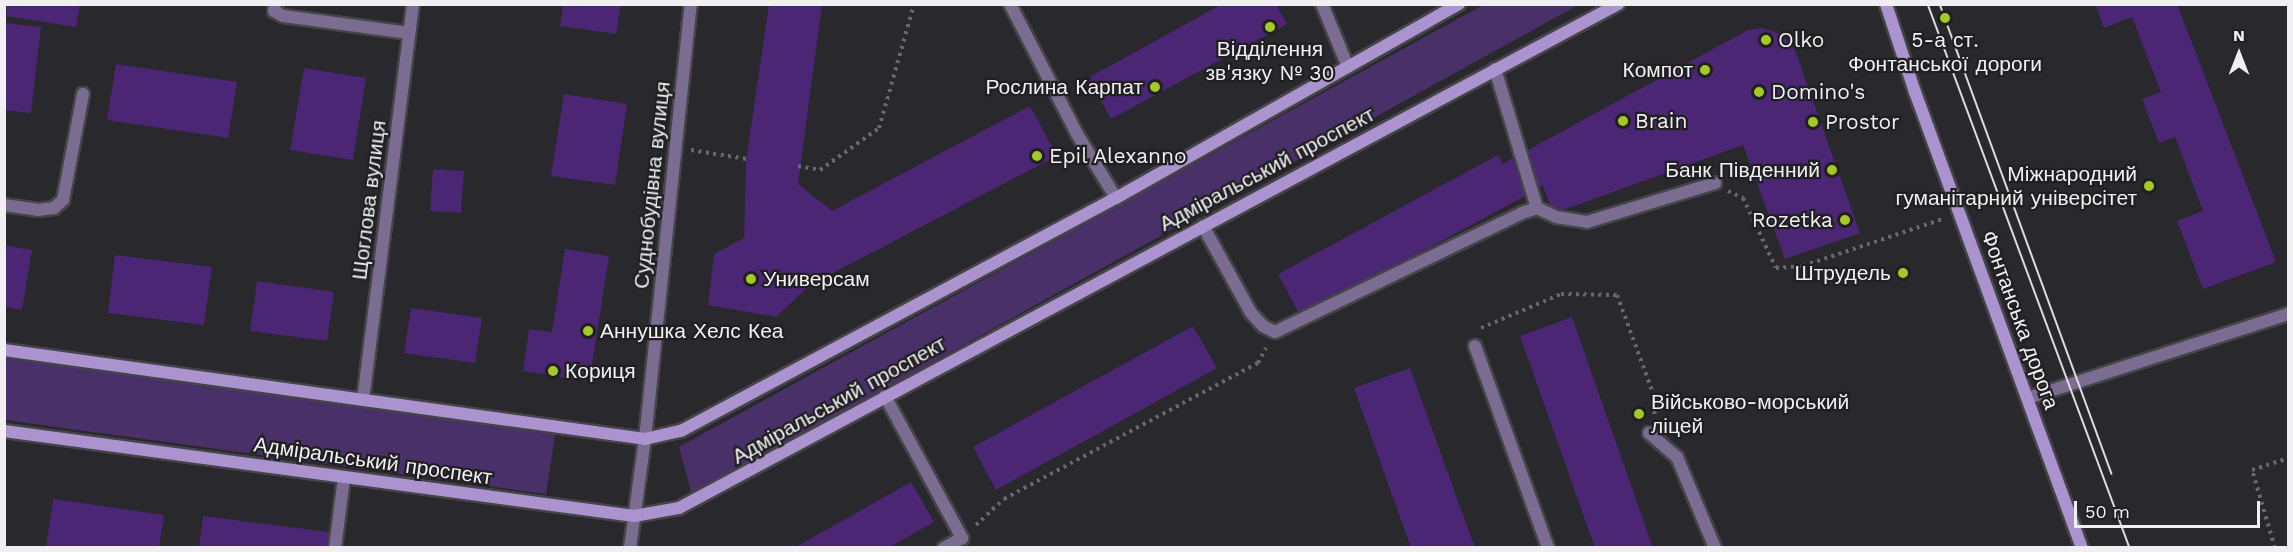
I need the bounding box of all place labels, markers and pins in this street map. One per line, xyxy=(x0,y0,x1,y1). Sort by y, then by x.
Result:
marker: 5-а ст. Фонтанської дороги xyxy=(1938,11,1952,25)
marker: Відділення зв'язку № 30 xyxy=(1263,20,1277,34)
place label: Olko xyxy=(1778,27,1824,53)
place label: 5-а ст. Фонтанської дороги xyxy=(1848,27,2042,77)
marker: Olko xyxy=(1759,33,1773,47)
place label: Відділення зв'язку № 30 xyxy=(1205,36,1335,86)
place label: Компот xyxy=(1622,57,1693,83)
marker: Компот xyxy=(1698,63,1712,77)
place label: Рослина Карпат xyxy=(986,74,1143,100)
place label: Domino's xyxy=(1771,79,1865,105)
marker: Рослина Карпат xyxy=(1148,80,1162,94)
marker: Domino's xyxy=(1752,85,1766,99)
place label: Brain xyxy=(1635,108,1687,134)
place label: Prostor xyxy=(1825,109,1900,135)
marker: Brain xyxy=(1616,114,1630,128)
marker: Prostor xyxy=(1806,115,1820,129)
place label: Epil Alexanno xyxy=(1049,143,1188,169)
marker: Epil Alexanno xyxy=(1030,149,1044,163)
place label: Банк Південний xyxy=(1665,157,1820,183)
place label: Міжнародний гуманітарний універсітет xyxy=(1896,161,2137,211)
marker: Банк Південний xyxy=(1825,163,1839,177)
marker: Міжнародний гуманітарний універсітет xyxy=(2142,179,2156,193)
place label: Rozetka xyxy=(1752,207,1833,233)
marker: Rozetka xyxy=(1838,213,1852,227)
place label: Штрудель xyxy=(1794,260,1891,286)
place label: Универсам xyxy=(763,266,870,292)
marker: Штрудель xyxy=(1896,266,1910,280)
marker: Универсам xyxy=(744,272,758,286)
place label: Аннушка Хелс Кеа xyxy=(600,318,784,344)
marker: Аннушка Хелс Кеа xyxy=(581,324,595,338)
place label: Кориця xyxy=(565,358,636,384)
marker: Кориця xyxy=(546,364,560,378)
place label: Військово-морський ліцей xyxy=(1651,389,1849,439)
marker: Військово-морський ліцей xyxy=(1632,407,1646,421)

